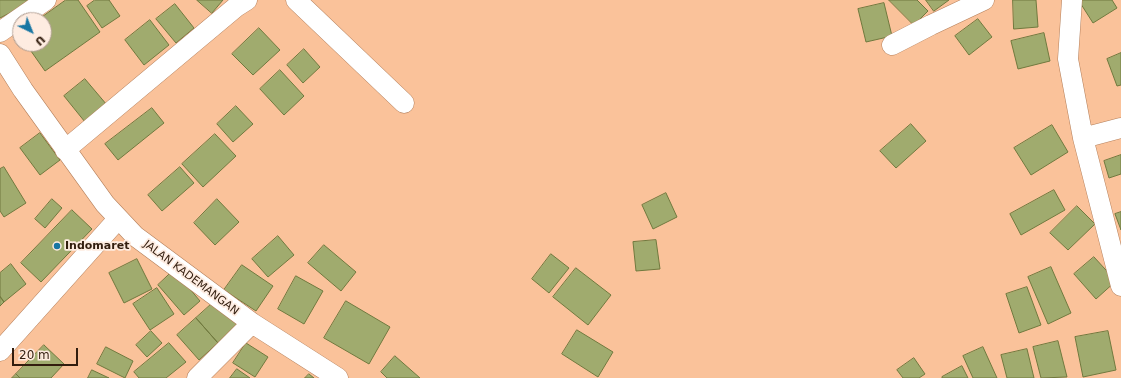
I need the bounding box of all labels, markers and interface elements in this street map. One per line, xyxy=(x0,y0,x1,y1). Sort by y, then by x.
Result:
north arrow xyxy=(12,12,52,52)
text: U xyxy=(32,33,48,48)
street label: JALAN KADEMANGAN xyxy=(141,238,241,318)
place label: Indomaret xyxy=(65,239,129,253)
marker: Indomaret xyxy=(52,241,62,251)
scale bar xyxy=(14,340,80,366)
text: 20 m xyxy=(19,348,50,362)

